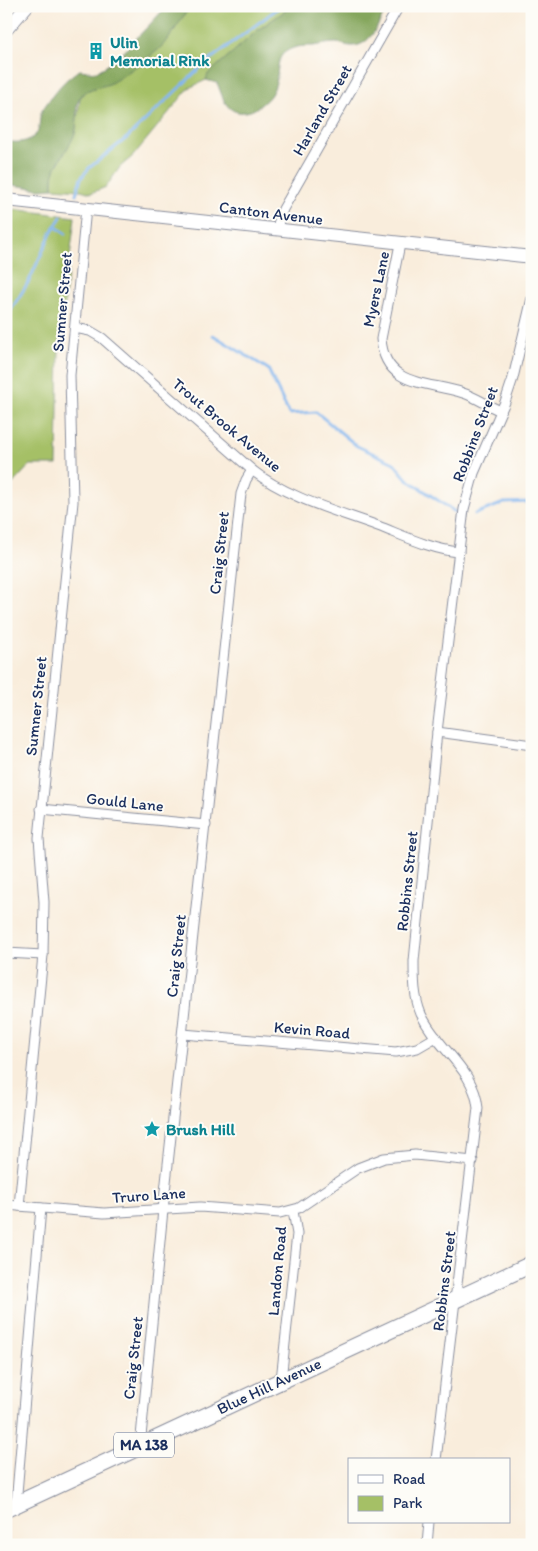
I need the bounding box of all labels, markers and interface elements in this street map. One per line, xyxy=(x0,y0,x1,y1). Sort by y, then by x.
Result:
place label: Ulin Memorial Rink xyxy=(110,33,210,70)
building icon: Ulin Memorial Rink xyxy=(86,41,106,61)
street label: Harland Street xyxy=(288,61,356,159)
street label: Canton Avenue xyxy=(218,197,324,229)
street label: Myers Lane xyxy=(359,249,393,329)
street label: Sumner Street xyxy=(48,251,76,353)
street label: Trout Brook Avenue xyxy=(169,374,285,476)
street label: Robbins Street xyxy=(448,384,502,484)
street label: Craig Street xyxy=(205,511,233,595)
street label: Sumner Street xyxy=(21,655,51,757)
street label: Gould Lane xyxy=(85,788,165,816)
street label: Robbins Street xyxy=(392,830,422,932)
street label: Craig Street xyxy=(162,914,190,998)
street label: Kevin Road xyxy=(273,1017,351,1043)
place icon: Brush Hill xyxy=(142,1119,162,1139)
place label: Brush Hill xyxy=(166,1120,235,1139)
street label: Truro Lane xyxy=(111,1183,187,1207)
street label: Landon Road xyxy=(264,1225,290,1317)
street label: Robbins Street xyxy=(428,1230,460,1332)
street label: Craig Street xyxy=(119,1316,147,1400)
street label: Blue Hill Avenue xyxy=(214,1353,324,1418)
road number: MA 138 xyxy=(114,1432,174,1458)
legend xyxy=(348,1458,510,1524)
text: Road xyxy=(393,1470,426,1488)
text: Park xyxy=(393,1494,423,1512)

